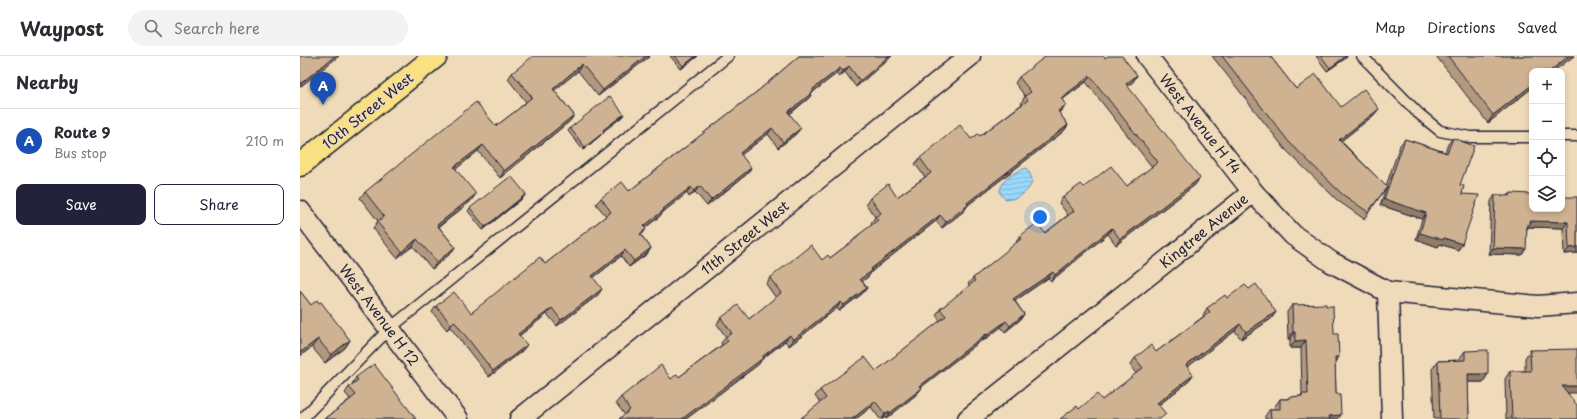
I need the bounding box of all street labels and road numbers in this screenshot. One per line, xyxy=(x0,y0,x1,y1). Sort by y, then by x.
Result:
street label: 10th Street West xyxy=(318,67,418,154)
street label: West Avenue H 14 xyxy=(1155,69,1246,178)
street label: Kingtree Avenue xyxy=(1155,188,1253,273)
street label: 11th Street West xyxy=(696,195,794,280)
street label: West Avenue H 12 xyxy=(334,260,425,370)

